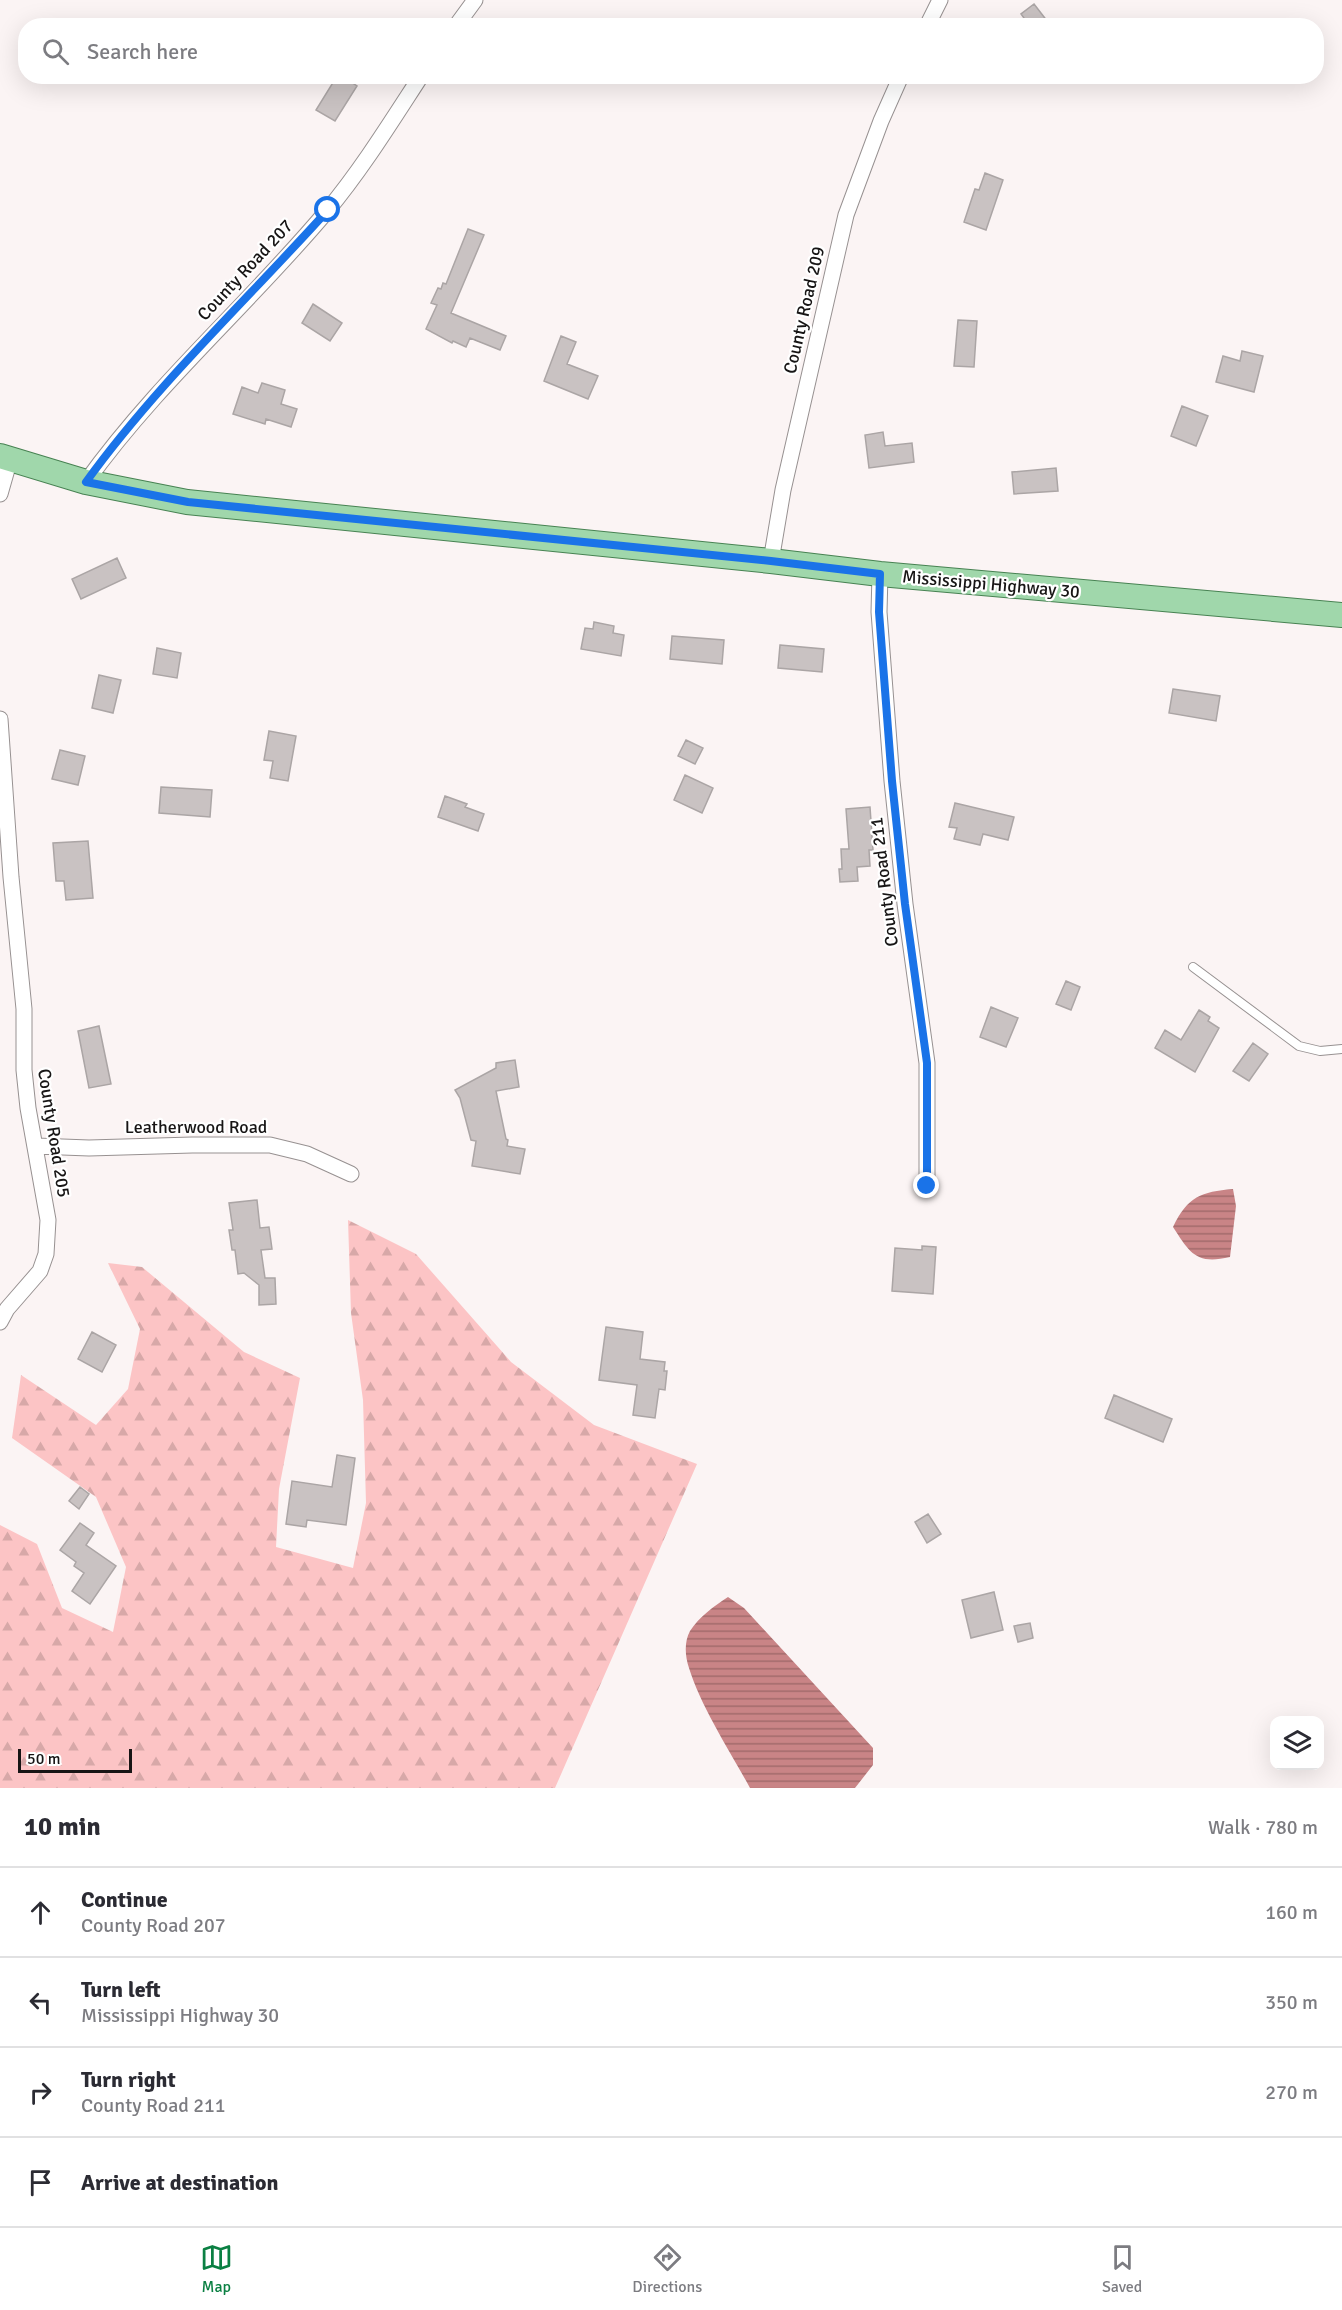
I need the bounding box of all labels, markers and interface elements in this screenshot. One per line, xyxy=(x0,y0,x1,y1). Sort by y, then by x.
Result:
search box xyxy=(18,18,1324,84)
icon: search xyxy=(39,35,72,68)
text: Search here xyxy=(87,38,198,65)
route start xyxy=(314,196,340,222)
street label: County Road 207 xyxy=(193,215,297,325)
street label: County Road 209 xyxy=(779,244,829,376)
street label: Mississippi Highway 30 xyxy=(901,565,1081,603)
street label: County Road 211 xyxy=(865,816,903,948)
street label: County Road 205 xyxy=(33,1067,75,1199)
street label: Leatherwood Road xyxy=(125,1116,267,1138)
route end xyxy=(913,1172,939,1198)
map controls xyxy=(1270,1716,1324,1770)
button: layers xyxy=(1270,1716,1324,1770)
scale bar xyxy=(18,1746,132,1774)
text: 50 m xyxy=(27,1749,61,1769)
text: 10 min xyxy=(24,1811,101,1843)
text: Walk · 780 m xyxy=(1208,1815,1318,1840)
text: Continue xyxy=(81,1886,168,1913)
icon: ahead xyxy=(24,1896,57,1929)
text: 160 m xyxy=(1265,1900,1318,1925)
text: County Road 207 xyxy=(81,1913,226,1938)
text: Turn left xyxy=(81,1976,161,2003)
icon: left xyxy=(24,1986,57,2019)
text: 350 m xyxy=(1265,1990,1318,2015)
text: Mississippi Highway 30 xyxy=(81,2003,279,2028)
text: Turn right xyxy=(81,2066,176,2093)
icon: right xyxy=(24,2076,57,2109)
text: 270 m xyxy=(1265,2080,1318,2105)
text: County Road 211 xyxy=(81,2093,226,2118)
icon: arrive xyxy=(24,2166,57,2199)
text: Arrive at destination xyxy=(81,2169,278,2196)
tab: Map xyxy=(200,2241,233,2297)
tab: Directions xyxy=(632,2241,702,2297)
tab: Saved xyxy=(1102,2241,1142,2297)

